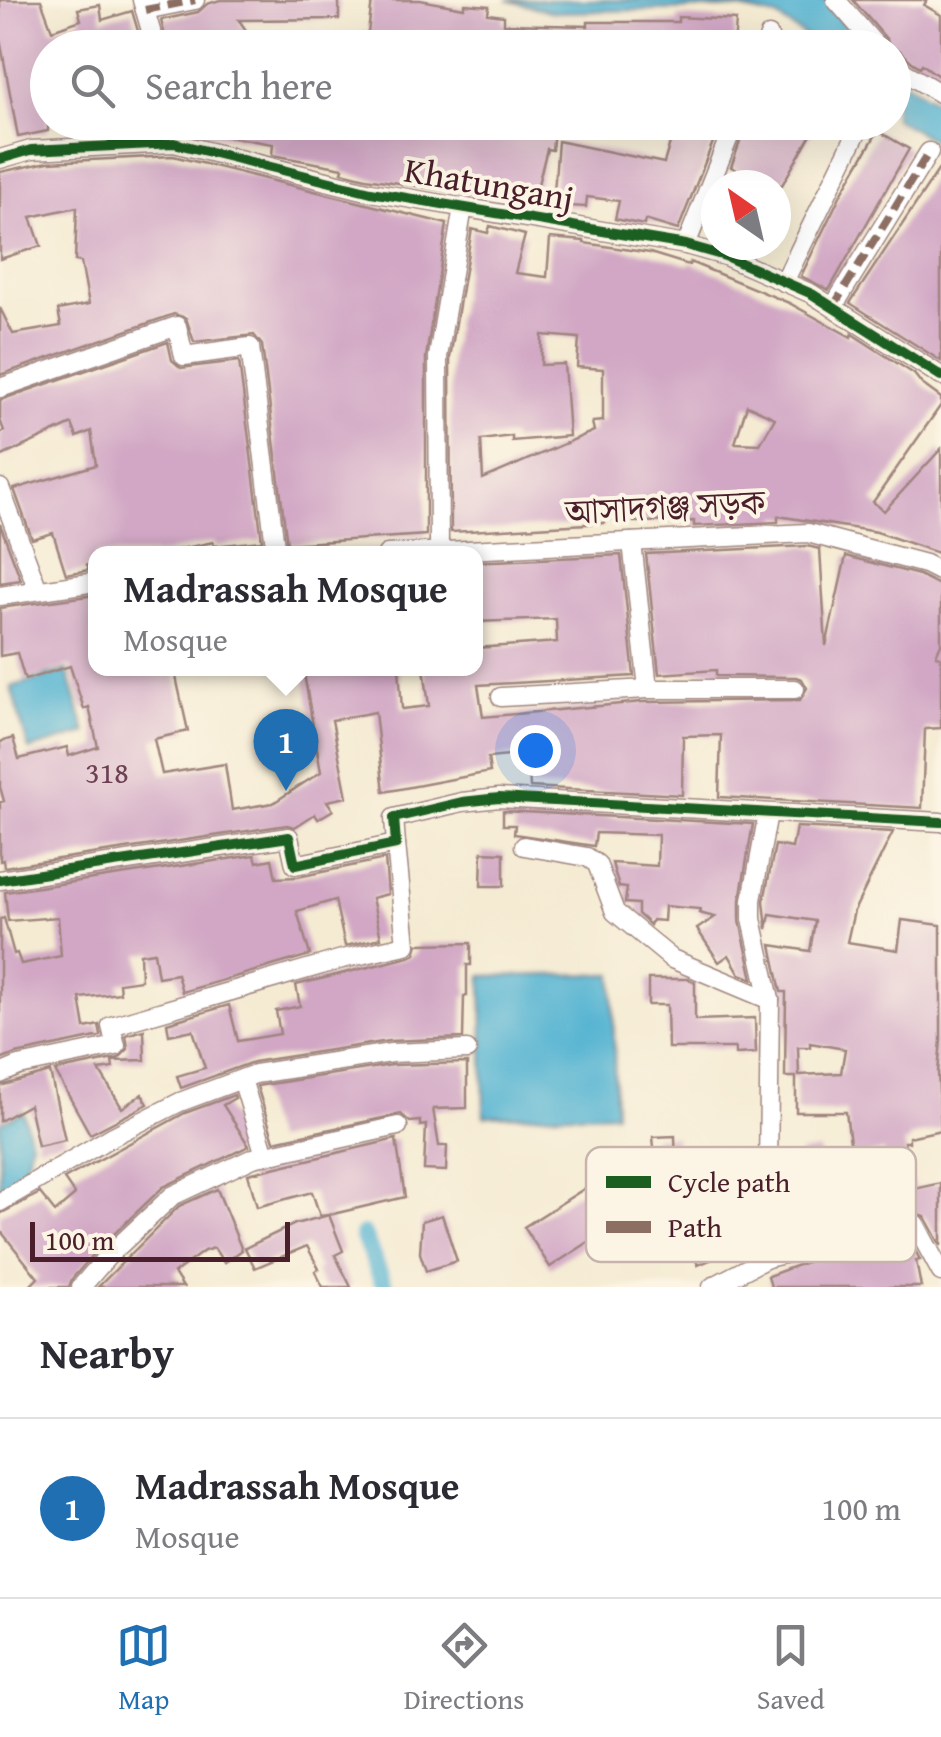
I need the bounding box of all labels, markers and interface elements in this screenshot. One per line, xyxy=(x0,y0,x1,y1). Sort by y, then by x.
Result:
search box xyxy=(30,30,911,140)
text: Search here xyxy=(145,57,333,113)
icon: search xyxy=(65,58,120,113)
street label: Khatunganj xyxy=(401,144,578,223)
north arrow xyxy=(701,170,791,260)
street label: আসাদগঞ্জ সড়ক xyxy=(562,476,768,537)
popup xyxy=(88,546,483,676)
text: Madrassah Mosque xyxy=(123,560,448,616)
text: Mosque xyxy=(123,616,228,663)
pin: 1 xyxy=(254,708,318,791)
your location xyxy=(510,725,561,776)
house number: 318 xyxy=(85,750,129,794)
legend xyxy=(586,1147,916,1262)
text: Cycle path xyxy=(668,1161,791,1202)
text: Path xyxy=(668,1206,722,1247)
scale bar xyxy=(30,1217,290,1262)
text: 100 m xyxy=(45,1219,114,1260)
text: Nearby xyxy=(40,1322,174,1383)
text: Madrassah Mosque xyxy=(135,1457,459,1513)
text: 1 xyxy=(64,1485,81,1532)
text: 100 m xyxy=(822,1485,901,1532)
text: Mosque xyxy=(135,1513,239,1560)
tab: Map xyxy=(116,1618,171,1719)
tab: Directions xyxy=(404,1618,524,1719)
tab: Saved xyxy=(757,1618,825,1719)

